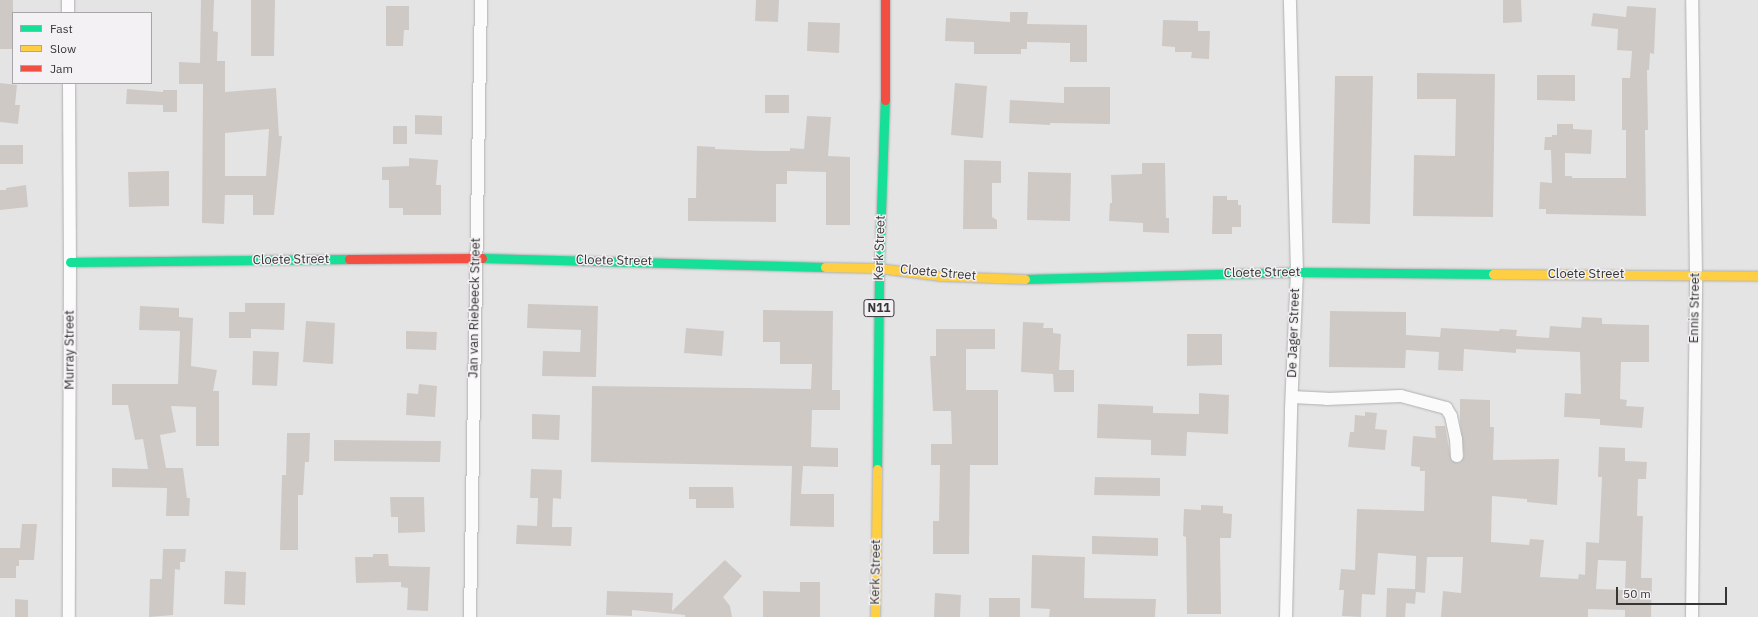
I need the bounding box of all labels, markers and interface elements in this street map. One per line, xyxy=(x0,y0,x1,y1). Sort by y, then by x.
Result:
legend xyxy=(12,12,152,84)
text: Fast xyxy=(50,21,73,36)
text: Slow xyxy=(50,41,76,56)
text: Jam xyxy=(50,61,73,76)
street label: Kerk Street xyxy=(871,215,889,281)
street label: Jan van Riebeeck Street xyxy=(466,238,484,378)
street label: Cloete Street xyxy=(253,252,329,268)
street label: Cloete Street xyxy=(576,253,652,269)
street label: Cloete Street xyxy=(899,262,977,284)
street label: Cloete Street xyxy=(1224,265,1300,281)
street label: Cloete Street xyxy=(1548,266,1624,282)
street label: Ennis Street xyxy=(1687,273,1703,343)
street label: De Jager Street xyxy=(1285,288,1303,378)
road number: N11 xyxy=(863,298,895,318)
street label: Murray Street xyxy=(62,310,78,390)
street label: Kerk Street xyxy=(868,539,884,605)
scale bar xyxy=(1618,579,1729,605)
text: 50 m xyxy=(1623,586,1651,601)

